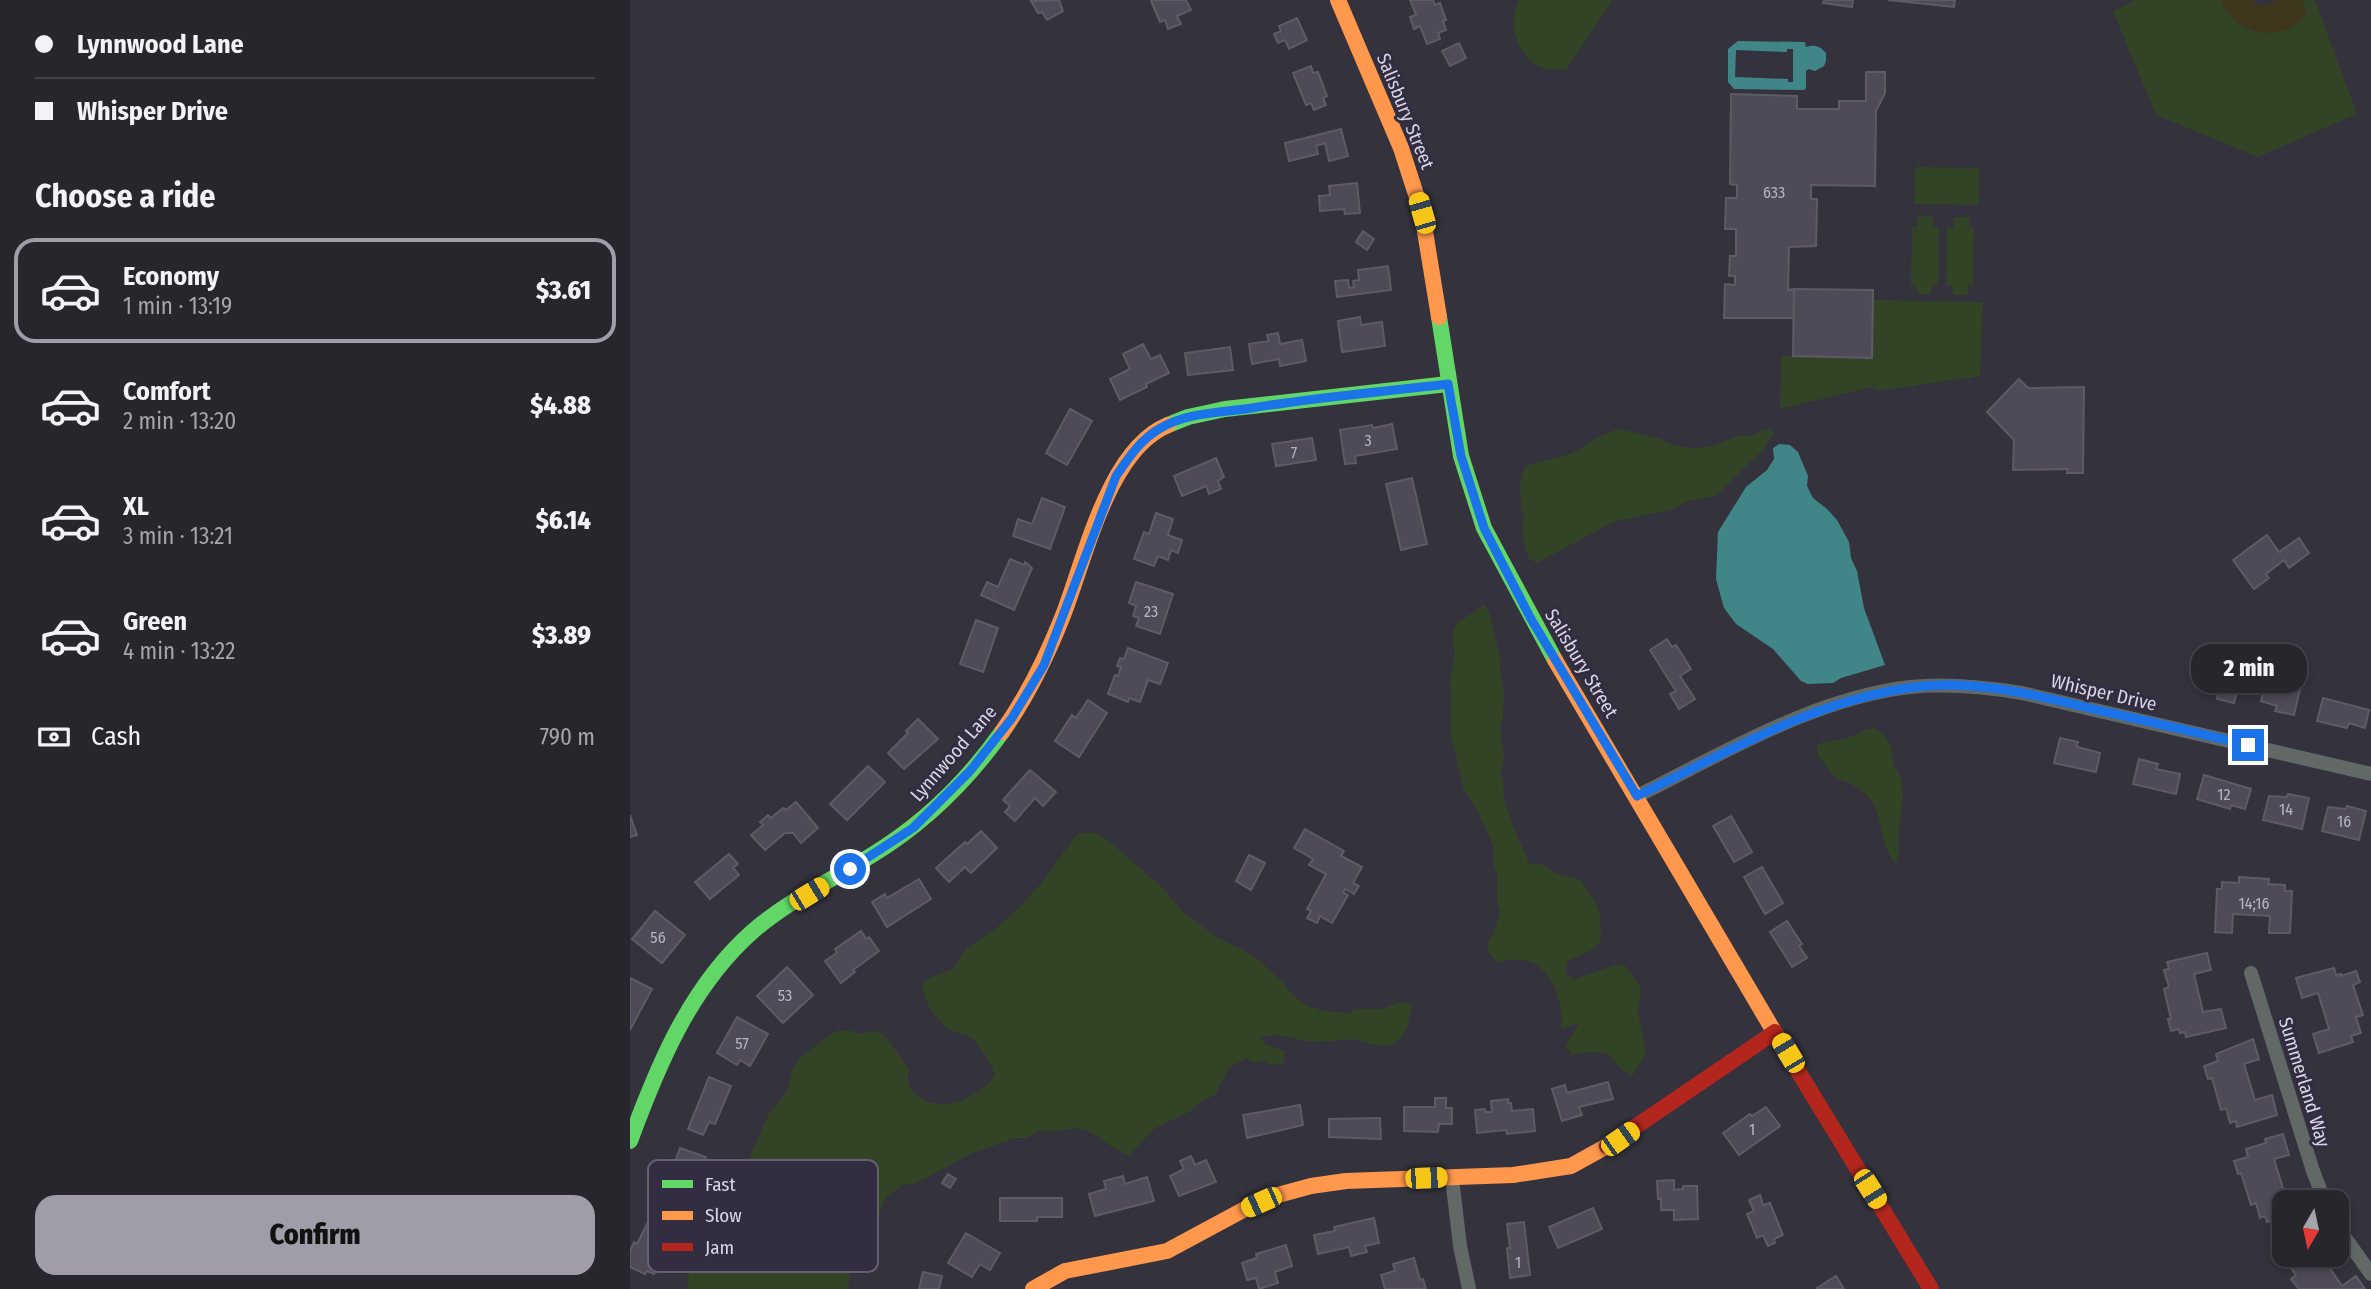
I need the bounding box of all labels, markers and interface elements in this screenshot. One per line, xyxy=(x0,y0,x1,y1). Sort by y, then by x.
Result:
text: Lynnwood Lane xyxy=(77,29,244,60)
street label: Salisbury Street xyxy=(1372,50,1439,173)
text: Whisper Drive xyxy=(77,96,228,127)
text: Choose a ride xyxy=(35,177,216,215)
house number: 633 xyxy=(1763,183,1785,202)
car xyxy=(1407,190,1438,236)
icon: car xyxy=(39,259,102,322)
text: Economy xyxy=(123,261,219,292)
text: $3.61 xyxy=(536,275,591,306)
text: 1 min · 13:19 xyxy=(123,292,232,320)
icon: car xyxy=(39,374,102,437)
text: Comfort xyxy=(123,376,211,407)
text: $4.88 xyxy=(530,390,591,421)
text: 2 min · 13:20 xyxy=(123,407,236,435)
house number: 3 xyxy=(1364,431,1372,450)
house number: 7 xyxy=(1291,443,1298,462)
icon: car xyxy=(39,489,102,552)
text: XL xyxy=(123,491,149,522)
text: $6.14 xyxy=(536,505,591,536)
text: 3 min · 13:21 xyxy=(123,522,233,550)
house number: 23 xyxy=(1144,602,1158,621)
icon: car xyxy=(39,604,102,667)
street label: Salisbury Street xyxy=(1540,605,1623,722)
text: Green xyxy=(123,606,187,637)
text: $3.89 xyxy=(532,620,591,651)
text: 4 min · 13:22 xyxy=(123,637,235,665)
callout: 2 min xyxy=(2190,644,2306,692)
text: 2 min xyxy=(2224,654,2274,682)
street label: Whisper Drive xyxy=(2049,669,2159,716)
street label: Lynnwood Lane xyxy=(905,701,1001,806)
icon: cash xyxy=(35,718,73,756)
text: Cash xyxy=(91,721,141,752)
text: 790 m xyxy=(540,723,595,751)
route end xyxy=(2232,729,2264,761)
house number: 12 xyxy=(2217,785,2231,804)
house number: 14 xyxy=(2279,800,2293,819)
house number: 16 xyxy=(2337,812,2351,831)
route start xyxy=(834,853,866,885)
car xyxy=(786,874,833,914)
house number: 14;16 xyxy=(2239,894,2270,913)
house number: 56 xyxy=(650,928,666,947)
house number: 53 xyxy=(778,986,792,1005)
street label: Summerland Way xyxy=(2274,1014,2335,1150)
car xyxy=(1769,1030,1808,1076)
house number: 57 xyxy=(735,1034,749,1053)
car xyxy=(1597,1118,1644,1160)
house number: 1 xyxy=(1749,1120,1755,1139)
legend xyxy=(648,1160,878,1272)
car xyxy=(1850,1166,1891,1212)
car xyxy=(1405,1167,1448,1189)
text: Fast xyxy=(705,1173,736,1196)
car xyxy=(1238,1184,1285,1220)
north arrow xyxy=(2272,1190,2348,1267)
map controls xyxy=(2272,1190,2349,1267)
button: Confirm xyxy=(35,1195,595,1275)
text: Slow xyxy=(705,1204,742,1227)
text: Jam xyxy=(705,1236,734,1259)
house number: 1 xyxy=(1515,1253,1521,1272)

